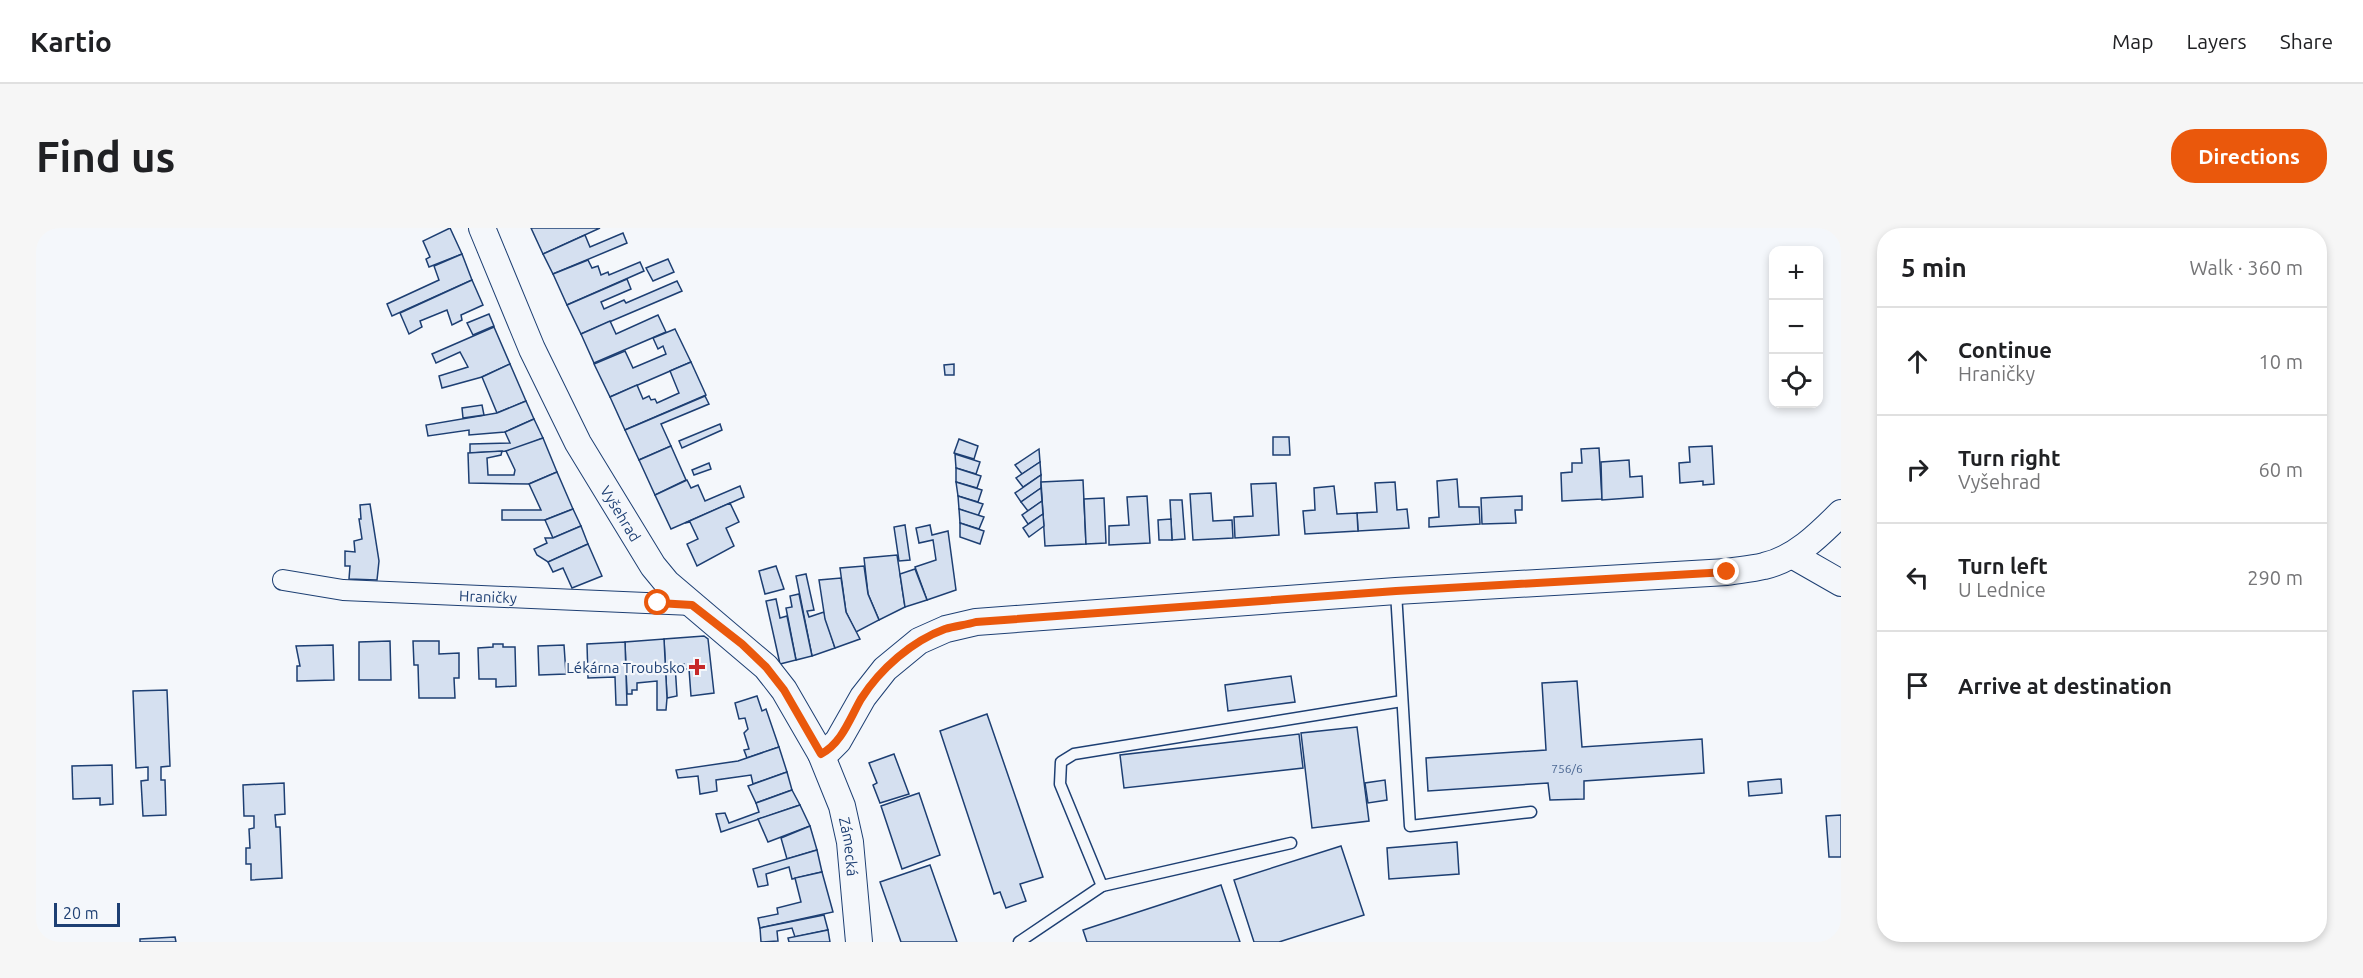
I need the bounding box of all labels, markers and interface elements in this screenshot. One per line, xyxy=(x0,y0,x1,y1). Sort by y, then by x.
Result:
text: Kartio xyxy=(30,26,112,57)
text: Map xyxy=(2112,29,2153,53)
text: Layers xyxy=(2186,29,2247,53)
text: Share xyxy=(2280,29,2333,53)
button: Directions xyxy=(2171,129,2327,183)
text: Find us xyxy=(36,133,175,180)
map controls xyxy=(1769,246,1823,408)
button: + xyxy=(1769,246,1823,300)
text: 5 min xyxy=(1901,253,1967,282)
text: Walk · 360 m xyxy=(2190,256,2303,279)
button: − xyxy=(1769,300,1823,354)
text: Continue xyxy=(1958,337,2052,362)
icon: ahead xyxy=(1901,345,1934,378)
text: 10 m xyxy=(2259,350,2303,373)
button: locate xyxy=(1769,354,1823,408)
text: Hraničky xyxy=(1958,362,2035,385)
text: Turn right xyxy=(1958,445,2060,470)
icon: right xyxy=(1901,453,1934,486)
text: 60 m xyxy=(2259,458,2303,481)
text: Vyšehrad xyxy=(1958,470,2041,493)
street label: Vyšehrad xyxy=(597,482,644,544)
text: Turn left xyxy=(1958,553,2048,578)
route end xyxy=(1713,558,1739,584)
icon: left xyxy=(1901,561,1934,594)
text: 290 m xyxy=(2247,566,2303,589)
text: U Lednice xyxy=(1958,578,2046,601)
street label: Hraničky xyxy=(459,586,517,606)
route start xyxy=(644,589,670,615)
place label: Lékárna Troubsko xyxy=(566,659,685,676)
marker: Lékárna Troubsko xyxy=(690,660,704,674)
icon: arrive xyxy=(1901,669,1934,702)
text: Arrive at destination xyxy=(1958,673,2172,698)
house number: 756/6 xyxy=(1551,762,1583,775)
street label: Zámecká xyxy=(836,815,862,877)
scale bar xyxy=(54,900,120,928)
text: 20 m xyxy=(63,904,99,922)

